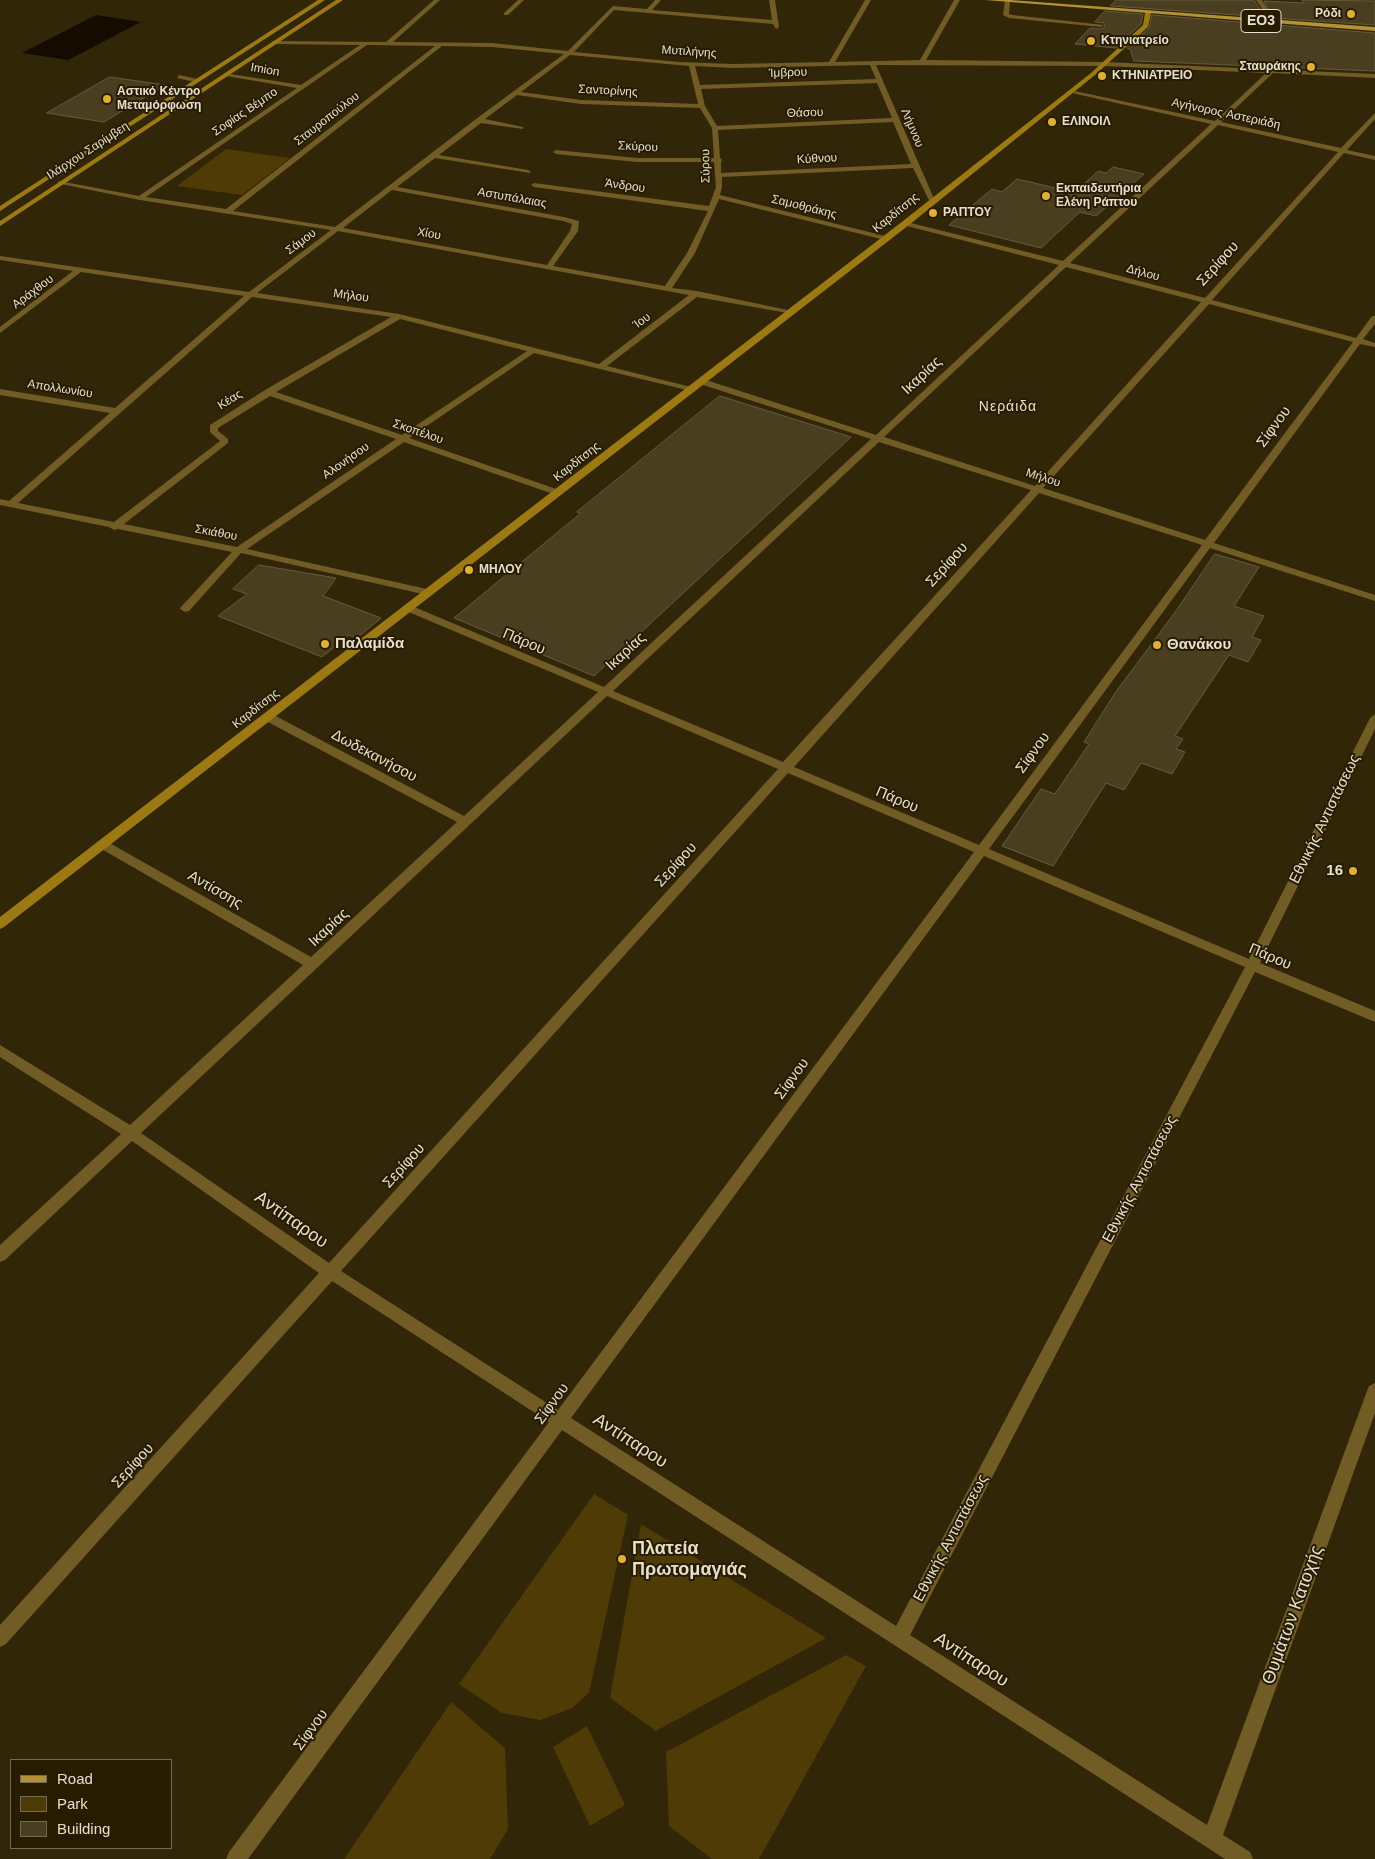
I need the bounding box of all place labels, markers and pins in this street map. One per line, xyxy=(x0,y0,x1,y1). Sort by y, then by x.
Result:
place label: Ρόδι xyxy=(1315,7,1341,21)
marker: Ρόδι xyxy=(1345,8,1357,20)
place label: Κτηνιατρείο xyxy=(1101,34,1169,48)
marker: Κτηνιατρείο xyxy=(1085,35,1097,47)
place label: Σταυράκης xyxy=(1240,60,1301,74)
marker: Σταυράκης xyxy=(1305,61,1317,73)
place label: ΚΤΗΝΙΑΤΡΕΙΟ xyxy=(1112,69,1192,83)
marker: ΚΤΗΝΙΑΤΡΕΙΟ xyxy=(1096,70,1108,82)
place label: Αστικό Κέντρο Μεταμόρφωση xyxy=(117,85,201,113)
marker: Αστικό Κέντρο Μεταμόρφωση xyxy=(101,93,113,105)
place label: ΕΛΙΝΟΙΛ xyxy=(1062,115,1111,129)
marker: ΕΛΙΝΟΙΛ xyxy=(1046,116,1058,128)
place label: Εκπαιδευτήρια Ελένη Ράπτου xyxy=(1056,182,1141,210)
marker: Εκπαιδευτήρια Ελένη Ράπτου xyxy=(1040,190,1052,202)
place label: ΡΑΠΤΟΥ xyxy=(943,206,992,220)
marker: ΡΑΠΤΟΥ xyxy=(927,207,939,219)
place label: ΜΗΛΟΥ xyxy=(479,563,522,577)
marker: ΜΗΛΟΥ xyxy=(463,564,475,576)
place label: Παλαμίδα xyxy=(335,635,404,653)
place label: Θανάκου xyxy=(1167,636,1231,654)
marker: Παλαμίδα xyxy=(319,638,331,650)
marker: Θανάκου xyxy=(1151,639,1163,651)
place label: 16 xyxy=(1326,862,1343,880)
marker: 16 xyxy=(1347,865,1359,877)
place label: Πλατεία Πρωτομαγιάς xyxy=(632,1538,747,1580)
marker: Πλατεία Πρωτομαγιάς xyxy=(616,1553,628,1565)

